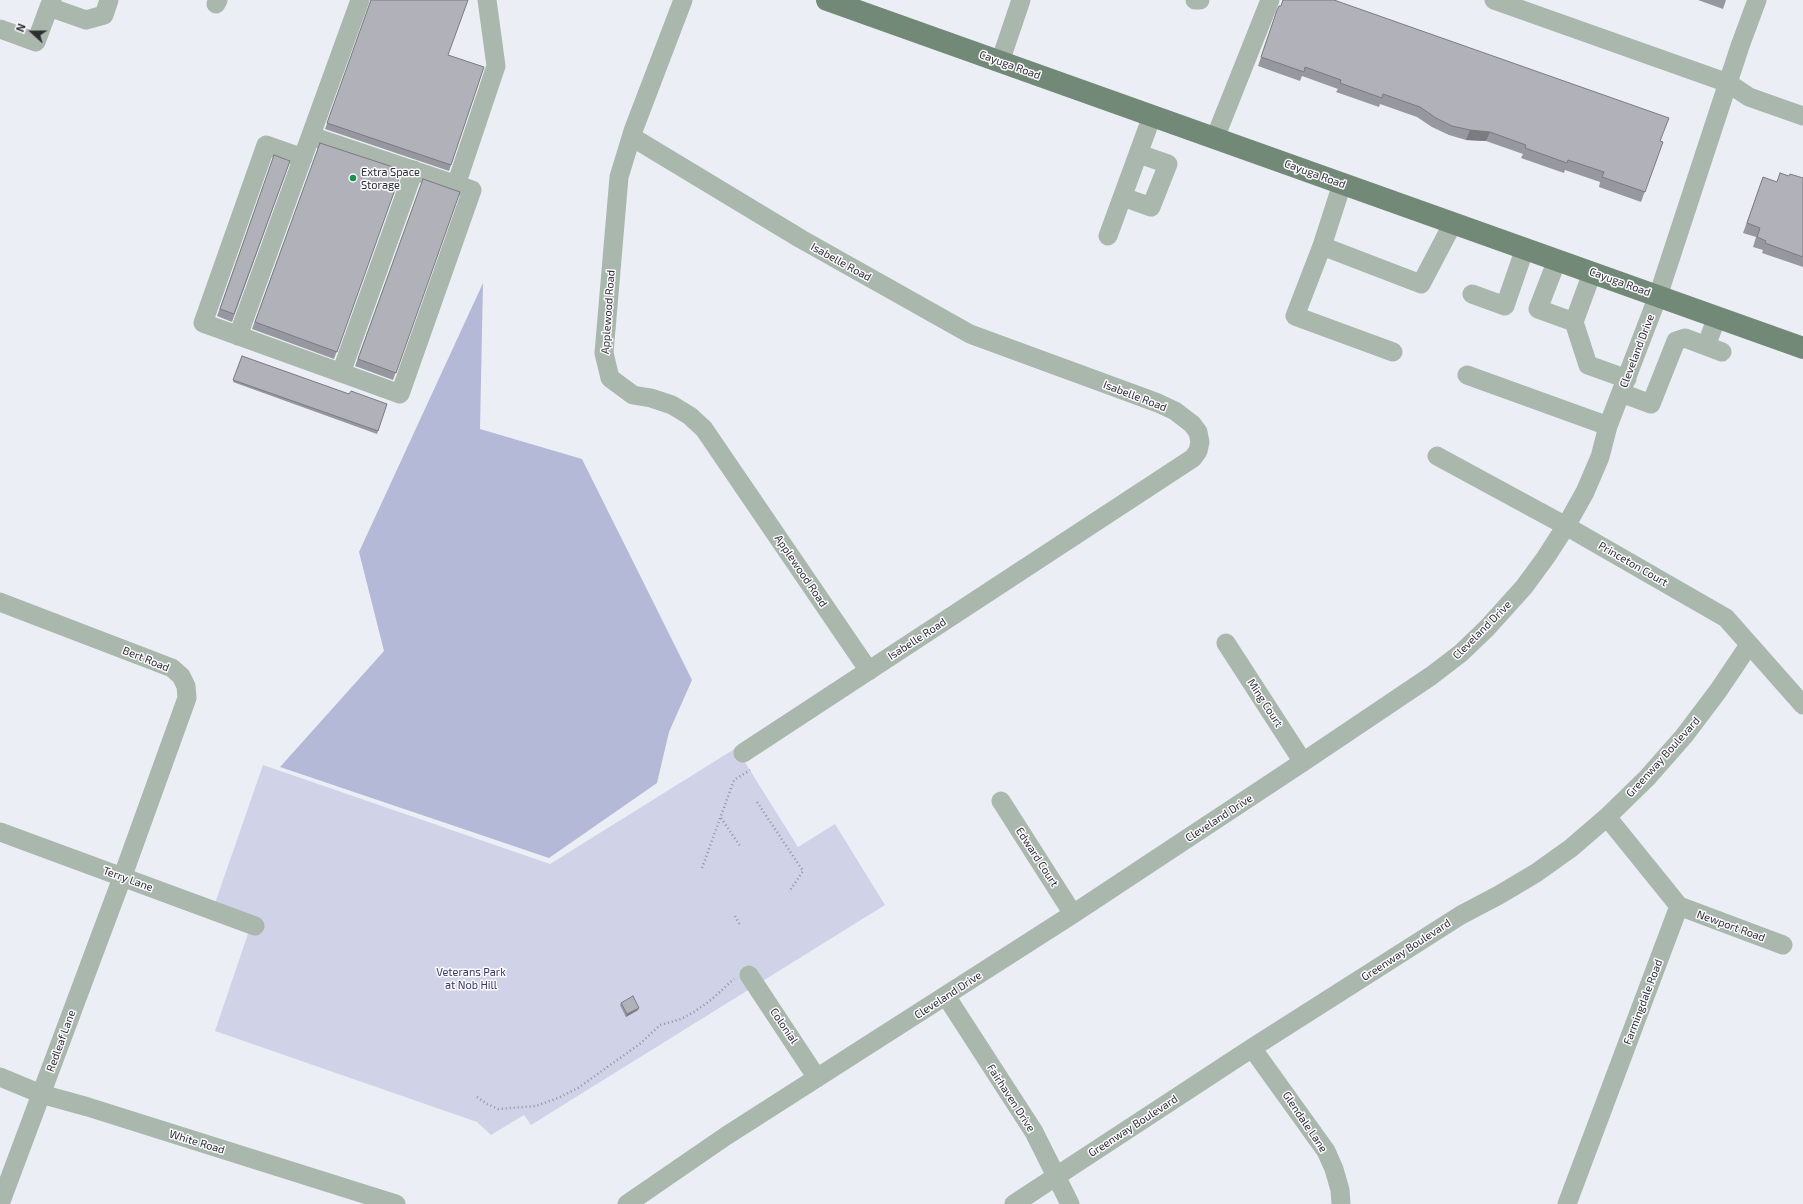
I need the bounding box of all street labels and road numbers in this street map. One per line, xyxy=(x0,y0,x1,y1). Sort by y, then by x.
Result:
street label: Cayuga Road xyxy=(978,48,1042,82)
street label: Cayuga Road xyxy=(1283,157,1347,191)
street label: Isabelle Road xyxy=(809,240,873,284)
street label: Cayuga Road xyxy=(1588,265,1652,299)
street label: Applewood Road xyxy=(598,269,618,355)
street label: Cleveland Drive xyxy=(1617,312,1657,390)
street label: Isabelle Road xyxy=(1101,378,1169,414)
street label: Applewood Road xyxy=(772,532,830,610)
street label: Princeton Court xyxy=(1596,539,1670,589)
street label: Cleveland Drive xyxy=(1450,598,1514,662)
street label: Isabelle Road xyxy=(885,615,949,663)
street label: Bert Road xyxy=(121,644,171,674)
street label: Ming Court xyxy=(1245,676,1285,730)
street label: Greenway Boulevard xyxy=(1623,714,1703,800)
street label: Cleveland Drive xyxy=(1183,791,1255,845)
street label: Edward Court xyxy=(1013,825,1061,889)
street label: Terry Lane xyxy=(101,864,155,894)
street label: Newport Road xyxy=(1695,908,1767,944)
street label: Greenway Boulevard xyxy=(1359,916,1453,984)
street label: Farmingdale Road xyxy=(1621,957,1665,1047)
street label: Cleveland Drive xyxy=(912,968,984,1022)
street label: Colonial xyxy=(767,1006,801,1046)
street label: Redleaf Lane xyxy=(44,1008,78,1074)
street label: Fairhaven Drive xyxy=(984,1062,1038,1134)
street label: Glendale Lane xyxy=(1280,1089,1330,1155)
street label: Greenway Boulevard xyxy=(1086,1092,1180,1160)
street label: White Road xyxy=(168,1127,226,1157)

